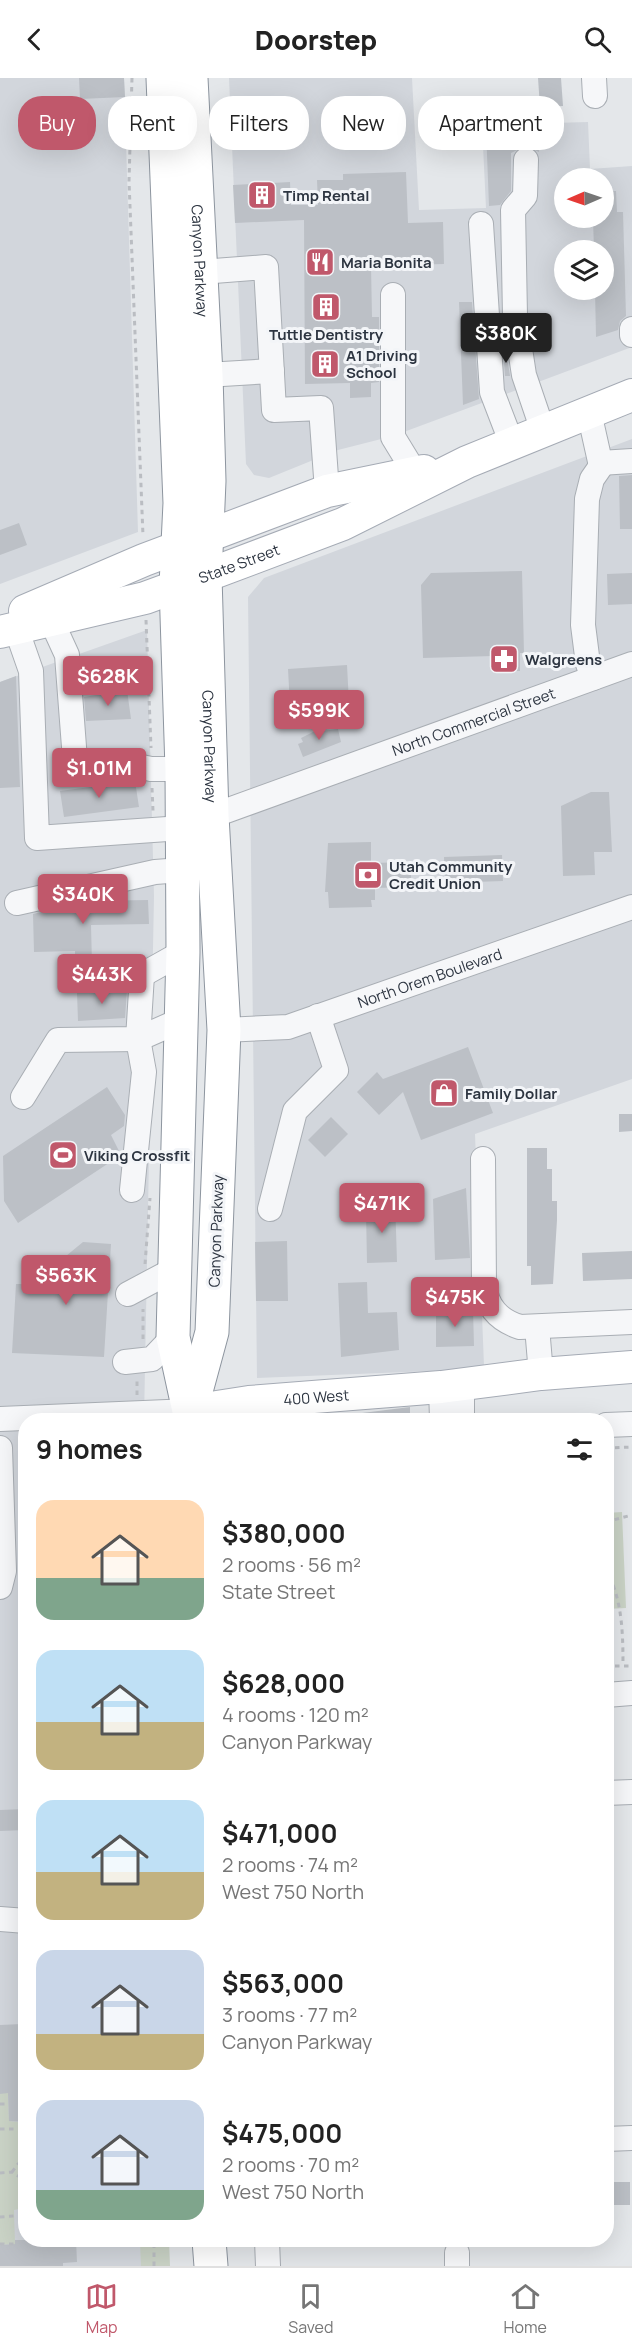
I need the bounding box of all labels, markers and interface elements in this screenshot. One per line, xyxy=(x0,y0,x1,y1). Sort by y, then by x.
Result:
text: Doorstep xyxy=(255,21,377,58)
icon: back xyxy=(18,23,51,56)
icon: search xyxy=(581,23,614,56)
chip: Buy xyxy=(18,96,96,150)
chip: Rent xyxy=(108,96,197,150)
chip: Filters xyxy=(209,96,309,150)
chip: New xyxy=(321,96,406,150)
chip: Apartment xyxy=(418,96,564,150)
north arrow xyxy=(554,168,614,228)
map controls xyxy=(554,168,614,300)
building icon: Timp Rental xyxy=(246,179,278,211)
place label: Timp Rental xyxy=(283,185,369,206)
street label: Canyon Parkway xyxy=(187,204,214,318)
button: layers xyxy=(554,240,614,300)
restaurant icon: Maria Bonita xyxy=(304,246,336,278)
place label: Maria Bonita xyxy=(341,252,432,273)
building icon: Tuttle Dentistry xyxy=(310,291,342,323)
pin: $380K xyxy=(464,313,548,364)
text: $380K xyxy=(475,319,537,346)
place label: Tuttle Dentistry xyxy=(269,324,384,345)
place label: A1 Driving School xyxy=(346,345,417,383)
building icon: A1 Driving School xyxy=(309,348,341,380)
street label: State Street xyxy=(195,538,282,588)
pharmacy icon: Walgreens xyxy=(488,643,520,675)
place label: Walgreens xyxy=(525,649,602,670)
pin: $628K xyxy=(66,656,150,707)
text: $628K xyxy=(77,662,139,689)
street label: North Commercial Street xyxy=(389,682,558,761)
street label: Canyon Parkway xyxy=(198,690,222,803)
pin: $599K xyxy=(277,690,361,741)
text: $599K xyxy=(288,696,350,723)
pin: $1.01M xyxy=(50,748,148,799)
text: $1.01M xyxy=(66,754,132,781)
place label: Utah Community Credit Union xyxy=(389,856,513,894)
bank icon: Utah Community Credit Union xyxy=(352,859,384,891)
pin: $340K xyxy=(41,874,125,925)
text: $340K xyxy=(52,880,114,907)
street label: North Orem Boulevard xyxy=(355,943,505,1012)
pin: $443K xyxy=(60,954,144,1005)
text: $443K xyxy=(71,960,133,987)
shop icon: Family Dollar xyxy=(428,1077,460,1109)
place label: Family Dollar xyxy=(465,1083,557,1104)
sports icon: Viking Crossfit xyxy=(47,1139,79,1171)
place label: Viking Crossfit xyxy=(84,1145,190,1166)
street label: Canyon Parkway xyxy=(204,1174,228,1288)
pin: $471K xyxy=(340,1183,424,1234)
text: $471K xyxy=(353,1189,411,1216)
pin: $563K xyxy=(24,1255,108,1306)
text: $563K xyxy=(35,1261,97,1288)
pin: $475K xyxy=(413,1277,497,1328)
text: $475K xyxy=(425,1283,485,1310)
street label: 400 West xyxy=(282,1384,350,1410)
text: 9 homes xyxy=(36,1431,143,1467)
icon: filters xyxy=(563,1433,596,1466)
text: $380,000 xyxy=(222,1515,346,1551)
icon: home xyxy=(84,1524,156,1596)
text: 2 rooms · 56 m² xyxy=(222,1551,361,1578)
text: State Street xyxy=(222,1578,336,1605)
text: $628,000 xyxy=(222,1665,345,1701)
icon: home xyxy=(84,1674,156,1746)
text: 4 rooms · 120 m² xyxy=(222,1701,369,1728)
text: Canyon Parkway xyxy=(222,1728,372,1755)
text: $471,000 xyxy=(222,1815,338,1851)
icon: home xyxy=(84,1824,156,1896)
text: 2 rooms · 74 m² xyxy=(222,1851,358,1878)
text: West 750 North xyxy=(222,1878,364,1905)
text: $563,000 xyxy=(222,1965,344,2001)
icon: home xyxy=(84,1974,156,2046)
text: 3 rooms · 77 m² xyxy=(222,2001,357,2028)
text: Canyon Parkway xyxy=(222,2028,372,2055)
text: $475,000 xyxy=(222,2115,342,2151)
icon: home xyxy=(84,2124,156,2196)
text: 2 rooms · 70 m² xyxy=(222,2151,359,2178)
text: West 750 North xyxy=(222,2178,364,2205)
tab: Map xyxy=(85,2280,118,2338)
tab: Saved xyxy=(288,2280,333,2338)
tab: Home xyxy=(504,2280,547,2338)

